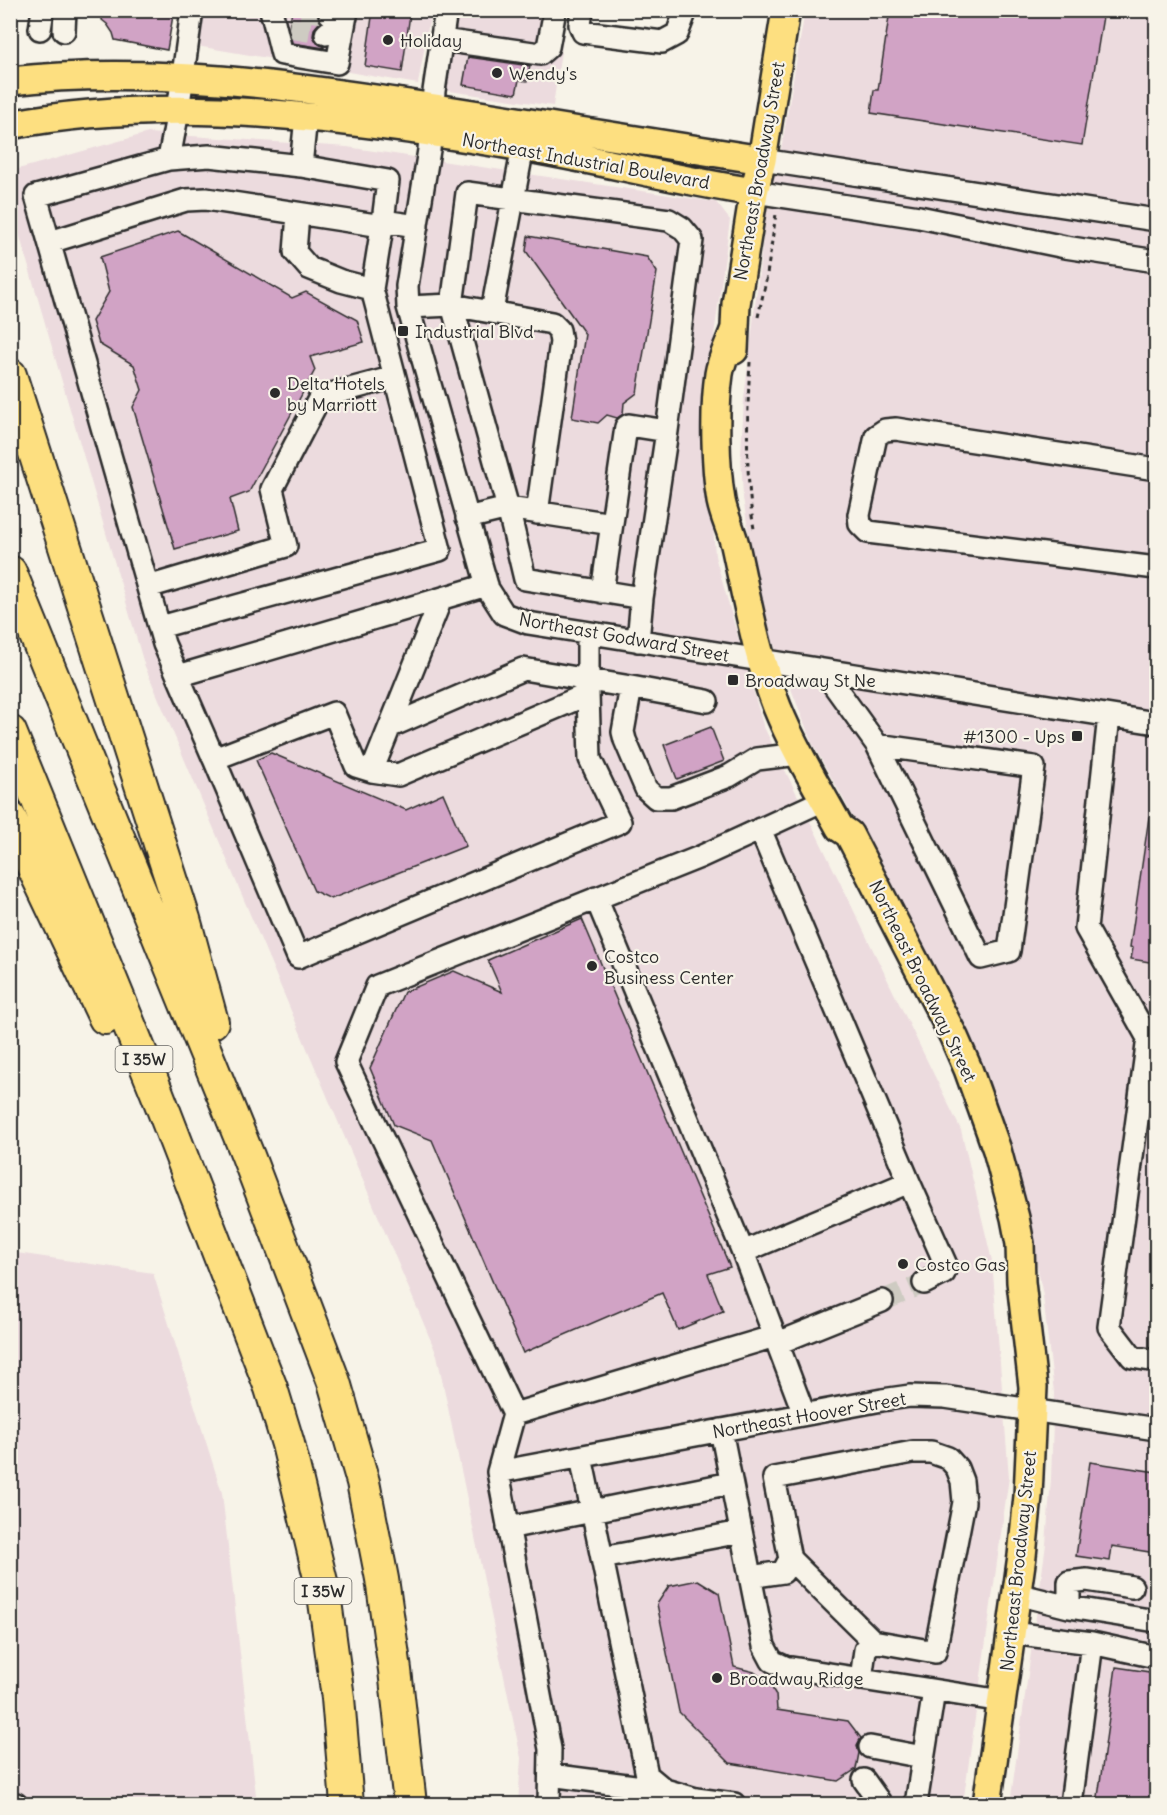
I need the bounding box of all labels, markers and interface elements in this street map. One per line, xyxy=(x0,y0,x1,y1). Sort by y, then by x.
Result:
place label: Holiday xyxy=(400,29,462,52)
marker: Holiday xyxy=(381,33,395,47)
street label: Northeast Broadway Street xyxy=(728,60,790,282)
place label: Wendy's xyxy=(509,62,577,85)
marker: Wendy's xyxy=(490,66,504,80)
street label: Northeast Industrial Boulevard xyxy=(460,128,712,194)
place label: Industrial Blvd xyxy=(415,320,534,343)
marker: Industrial Blvd xyxy=(396,324,410,338)
place label: Delta Hotels by Marriott xyxy=(287,372,385,416)
marker: Delta Hotels by Marriott xyxy=(268,386,282,400)
street label: Northeast Godward Street xyxy=(517,607,731,667)
place label: Broadway St Ne xyxy=(745,669,876,692)
marker: Broadway St Ne xyxy=(726,673,740,687)
place label: #1300 - Ups xyxy=(963,725,1065,748)
marker: #1300 - Ups xyxy=(1070,729,1084,743)
street label: Northeast Broadway Street xyxy=(864,876,982,1086)
place label: Costco Business Center xyxy=(604,945,734,989)
marker: Costco Business Center xyxy=(585,959,599,973)
road number: I 35W xyxy=(116,1046,172,1072)
place label: Costco Gas xyxy=(915,1253,1006,1276)
marker: Costco Gas xyxy=(896,1257,910,1271)
street label: Northeast Hoover Street xyxy=(711,1387,907,1443)
street label: Northeast Broadway Street xyxy=(995,1450,1041,1672)
road number: I 35W xyxy=(294,1578,352,1604)
place label: Broadway Ridge xyxy=(729,1667,864,1690)
marker: Broadway Ridge xyxy=(710,1671,724,1685)

